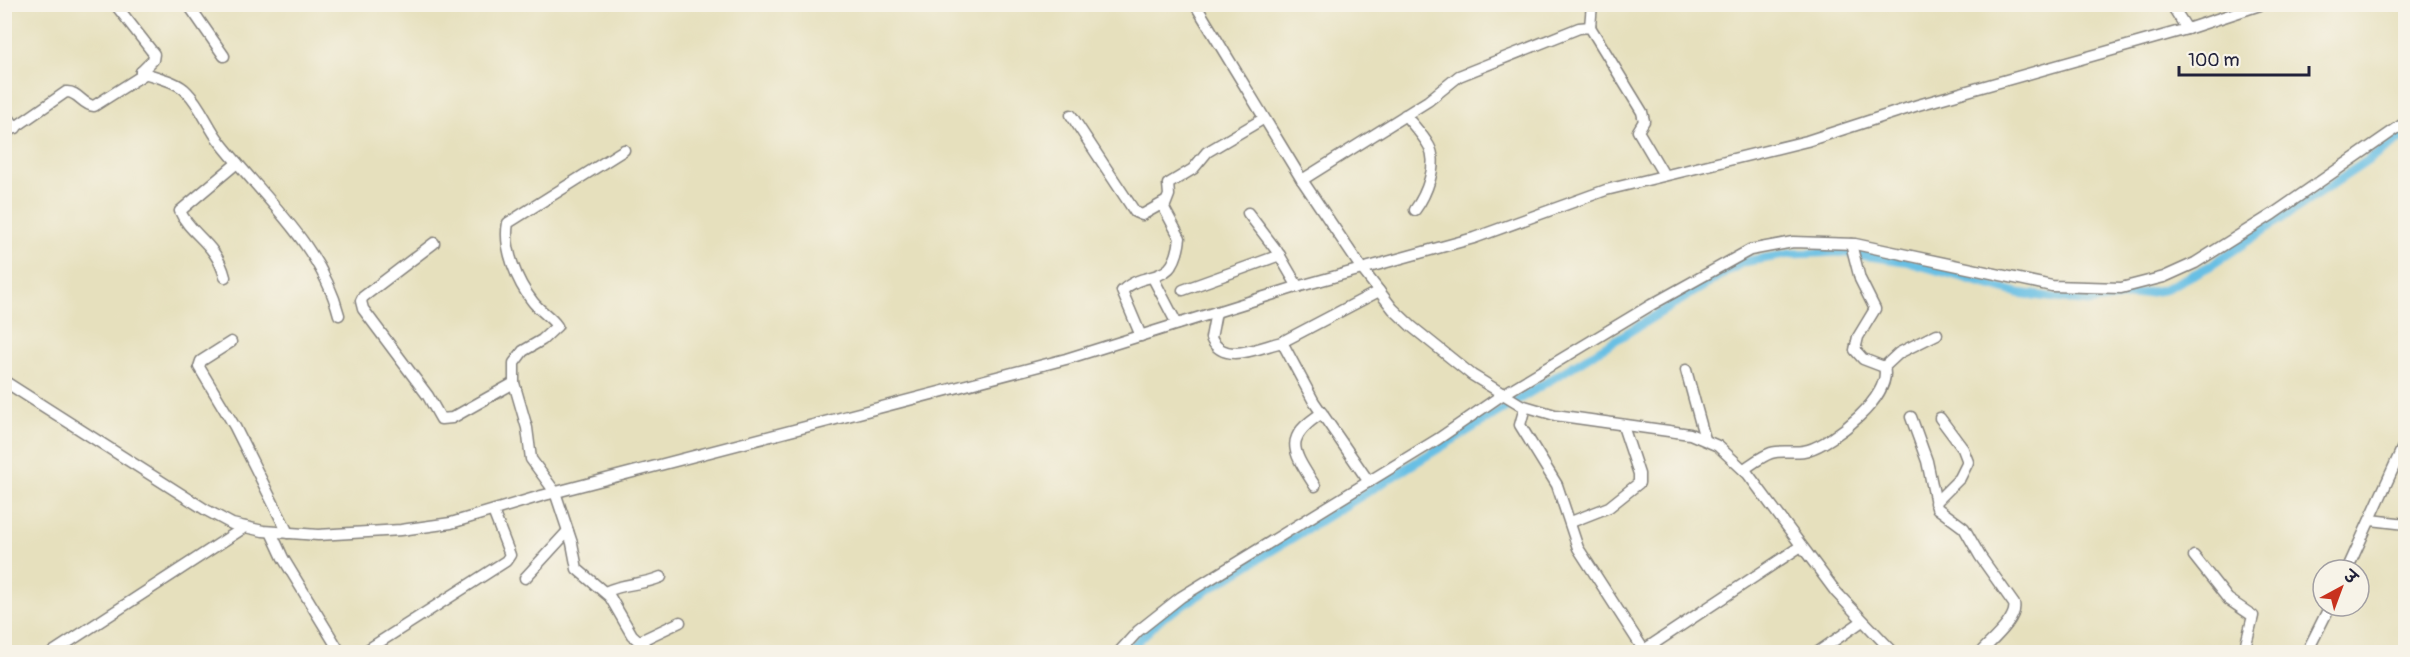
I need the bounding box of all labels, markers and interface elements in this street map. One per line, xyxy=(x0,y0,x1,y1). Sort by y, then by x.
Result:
scale bar xyxy=(2179,39,2310,77)
text: 100 m xyxy=(2188,49,2240,72)
north arrow xyxy=(2311,558,2371,618)
text: उ xyxy=(2338,565,2362,589)

